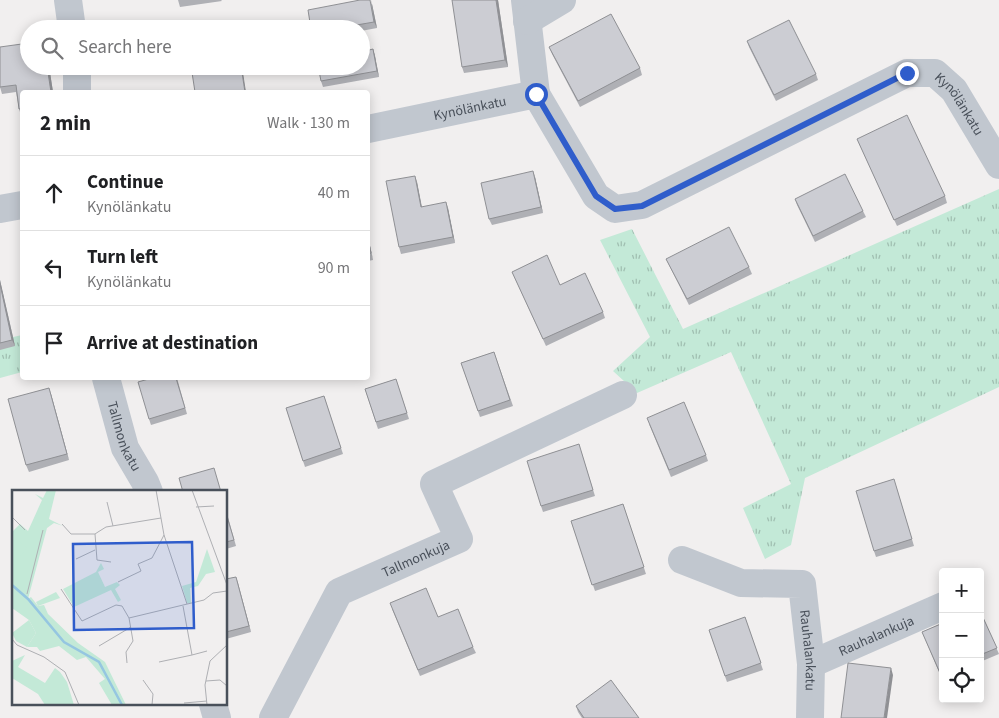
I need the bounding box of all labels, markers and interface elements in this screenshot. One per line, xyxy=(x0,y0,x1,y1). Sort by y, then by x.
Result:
search box xyxy=(20,20,370,75)
icon: search xyxy=(38,34,66,62)
text: Search here xyxy=(78,34,172,61)
route end xyxy=(896,62,919,85)
street label: Kynölänkatu xyxy=(930,68,988,140)
route start xyxy=(525,83,548,106)
street label: Kynölänkatu xyxy=(432,91,508,126)
text: 2 min xyxy=(40,108,91,138)
text: Walk · 130 m xyxy=(267,112,350,134)
text: Continue xyxy=(87,169,164,196)
icon: ahead xyxy=(40,179,68,207)
text: 40 m xyxy=(318,182,350,204)
text: Kynölänkatu xyxy=(87,196,171,218)
text: Turn left xyxy=(87,244,158,271)
icon: left xyxy=(40,254,68,282)
text: 90 m xyxy=(318,257,350,279)
text: Kynölänkatu xyxy=(87,271,171,293)
icon: arrive xyxy=(40,329,68,357)
text: Arrive at destination xyxy=(87,330,258,357)
street label: Tallmonkatu xyxy=(102,399,146,475)
inset map xyxy=(12,490,228,706)
street label: Tallmonkuja xyxy=(379,535,453,583)
map controls xyxy=(939,568,984,703)
button: + xyxy=(939,568,984,613)
street label: Rauhalankatu xyxy=(794,609,820,691)
street label: Rauhalankuja xyxy=(836,611,917,662)
button: − xyxy=(939,613,984,658)
button: locate xyxy=(939,658,984,703)

